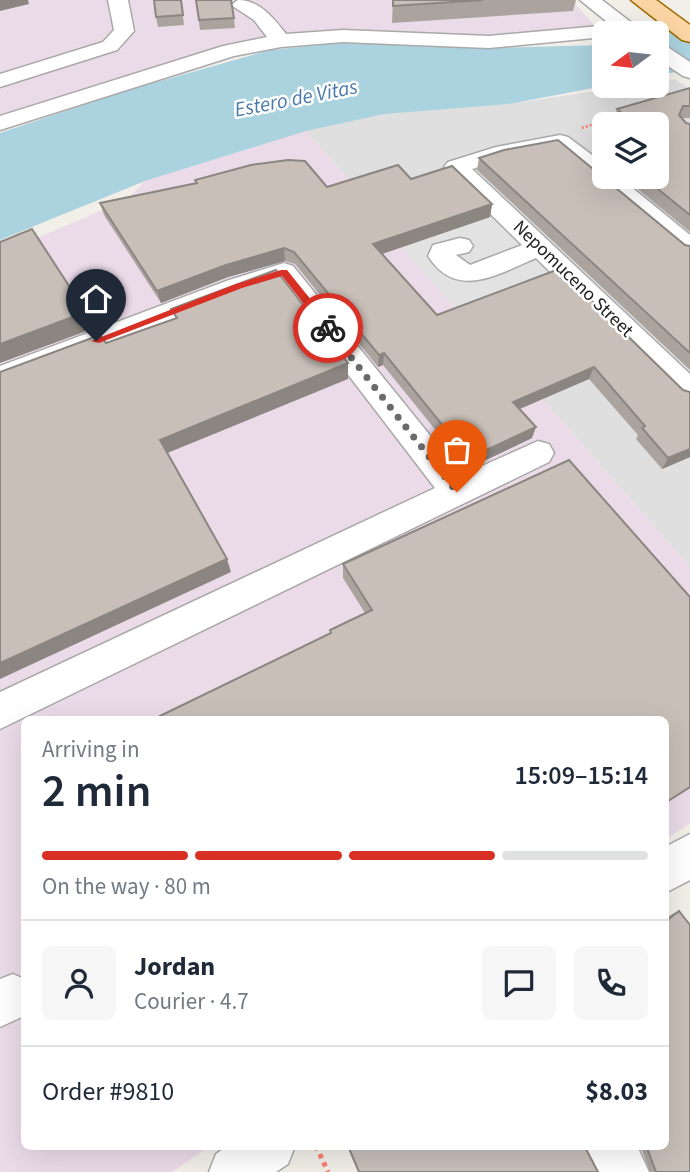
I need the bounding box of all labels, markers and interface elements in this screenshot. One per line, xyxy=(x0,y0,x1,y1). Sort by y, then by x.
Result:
north arrow xyxy=(592,21,668,98)
map controls xyxy=(592,21,669,189)
water label: Estero de Vitas xyxy=(232,71,360,125)
button: layers xyxy=(592,112,669,189)
street label: Nepomuceno Street xyxy=(507,214,640,344)
pin xyxy=(66,269,126,341)
icon: home xyxy=(77,280,115,318)
courier xyxy=(293,293,363,363)
icon: bike xyxy=(309,309,347,347)
pin xyxy=(427,420,487,492)
icon: bag xyxy=(438,431,476,469)
text: Arriving in xyxy=(42,733,140,766)
text: 15:09–15:14 xyxy=(515,757,648,794)
text: 2 min xyxy=(42,759,151,824)
text: On the way · 80 m xyxy=(42,870,211,903)
button: person xyxy=(42,946,116,1020)
button: chat xyxy=(482,946,556,1020)
button: phone xyxy=(574,946,648,1020)
text: Jordan xyxy=(134,948,215,985)
text: Courier · 4.7 xyxy=(134,985,249,1018)
text: Order #9810 xyxy=(42,1073,174,1110)
text: $8.03 xyxy=(585,1073,648,1110)

